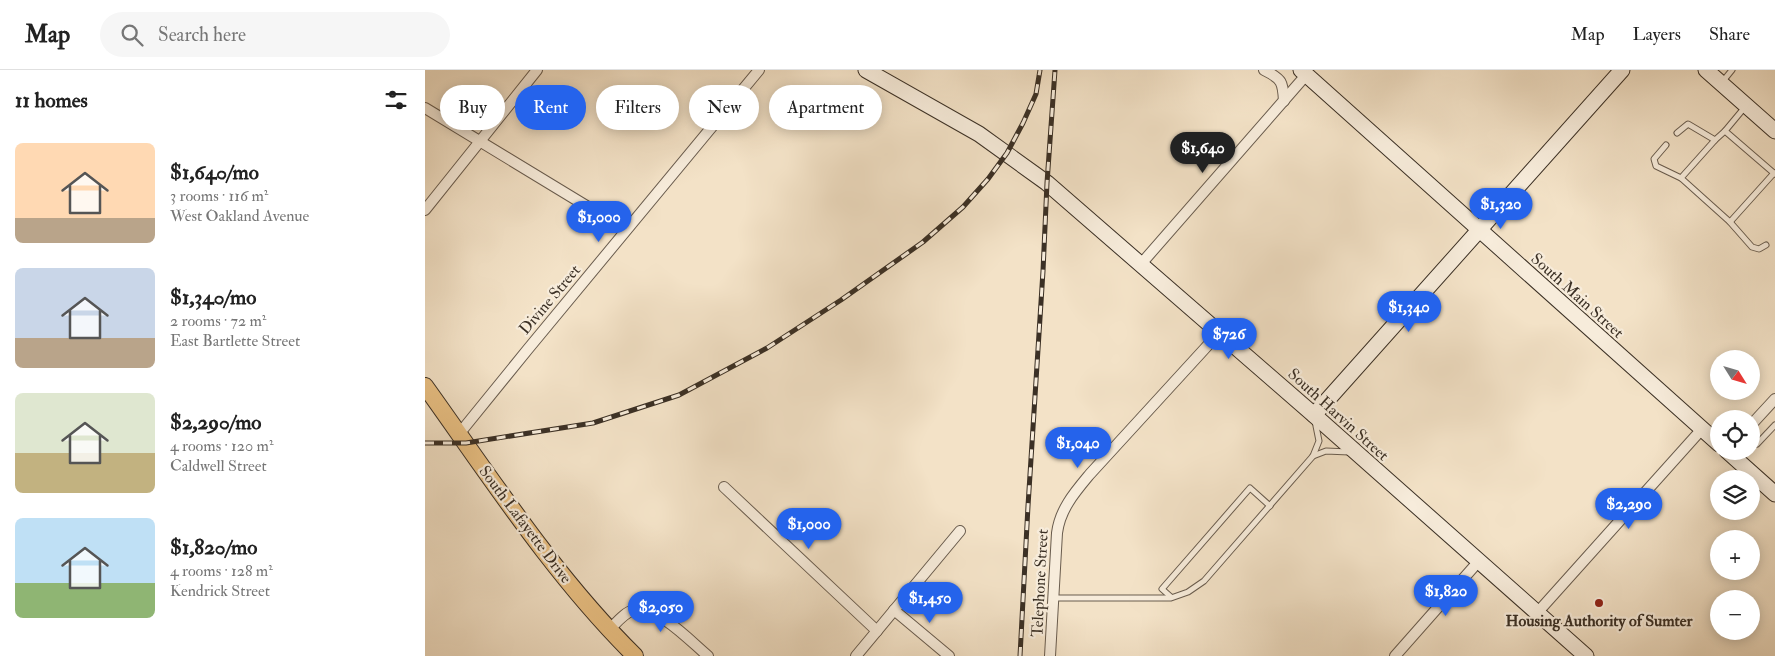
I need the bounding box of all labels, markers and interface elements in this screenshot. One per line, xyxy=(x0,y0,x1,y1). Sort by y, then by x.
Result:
search box xyxy=(100,12,450,57)
text: Map xyxy=(25,19,70,50)
icon: search xyxy=(118,21,146,49)
text: Search here xyxy=(158,23,246,47)
text: Map xyxy=(1571,23,1605,46)
text: Layers xyxy=(1633,23,1681,46)
text: Share xyxy=(1709,23,1750,46)
chip: Buy xyxy=(440,85,505,130)
chip: Rent xyxy=(515,85,586,130)
chip: Filters xyxy=(596,85,679,130)
chip: New xyxy=(689,85,759,130)
chip: Apartment xyxy=(769,85,882,130)
icon: filters xyxy=(382,86,410,114)
text: 11 homes xyxy=(15,87,88,114)
pin: $1,640 xyxy=(1162,132,1244,174)
text: $1,640 xyxy=(1181,138,1225,158)
text: $1,640/mo xyxy=(170,159,259,186)
icon: home xyxy=(55,163,115,223)
text: 3 rooms · 116 m² xyxy=(170,186,268,206)
pin: $1,320 xyxy=(1460,188,1542,230)
text: $1,320 xyxy=(1480,194,1522,214)
pin: $1,000 xyxy=(558,200,640,243)
text: West Oakland Avenue xyxy=(170,206,309,226)
text: $1,000 xyxy=(577,207,621,227)
street label: South Main Street xyxy=(1527,249,1628,343)
street label: Divine Street xyxy=(515,261,585,339)
text: $1,340/mo xyxy=(170,284,256,311)
icon: home xyxy=(55,288,115,348)
pin: $1,340 xyxy=(1368,290,1450,333)
text: $1,340 xyxy=(1388,297,1430,317)
text: 2 rooms · 72 m² xyxy=(170,311,266,331)
pin: $726 xyxy=(1199,318,1259,360)
text: $726 xyxy=(1213,324,1245,344)
text: East Bartlette Street xyxy=(170,331,300,351)
north arrow xyxy=(1710,350,1760,400)
map controls xyxy=(1710,350,1760,640)
street label: South Harvin Street xyxy=(1284,364,1393,465)
text: $2,290/mo xyxy=(170,409,261,436)
button: locate xyxy=(1710,410,1760,460)
icon: home xyxy=(55,413,115,473)
pin: $1,040 xyxy=(1037,426,1119,469)
text: $1,040 xyxy=(1056,433,1100,453)
text: 4 rooms · 120 m² xyxy=(170,436,273,456)
text: Caldwell Street xyxy=(170,456,267,476)
street label: South Lafayette Drive xyxy=(474,462,576,588)
button: layers xyxy=(1710,470,1760,520)
pin: $2,290 xyxy=(1588,488,1670,530)
text: $2,290 xyxy=(1606,494,1652,514)
pin: $1,000 xyxy=(768,508,850,550)
text: $1,000 xyxy=(787,514,831,534)
street label: Telephone Street xyxy=(1027,528,1054,638)
button: + xyxy=(1710,530,1760,580)
text: $1,820/mo xyxy=(170,534,257,561)
icon: home xyxy=(55,538,115,598)
text: 4 rooms · 128 m² xyxy=(170,561,273,581)
pin: $1,820 xyxy=(1405,574,1487,617)
text: Kendrick Street xyxy=(170,581,270,601)
text: $1,820 xyxy=(1425,581,1467,601)
pin: $1,450 xyxy=(889,582,971,624)
text: $1,450 xyxy=(909,588,951,608)
pin: $2,050 xyxy=(620,590,702,633)
button: − xyxy=(1710,590,1760,640)
text: $2,050 xyxy=(639,597,683,617)
marker: Housing Authority of Sumter xyxy=(1593,597,1605,609)
place label: Housing Authority of Sumter xyxy=(1506,611,1694,632)

